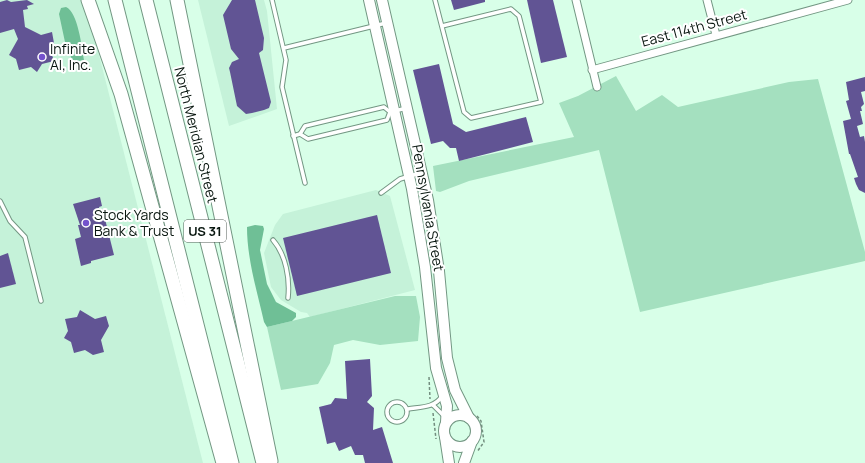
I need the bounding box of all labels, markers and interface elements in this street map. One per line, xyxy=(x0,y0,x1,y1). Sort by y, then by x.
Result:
street label: East 114th Street xyxy=(639,4,749,51)
place label: Infinite AI, Inc. xyxy=(50,39,95,74)
marker: Infinite AI, Inc. xyxy=(37,52,47,62)
street label: North Meridian Street xyxy=(170,65,223,205)
street label: Pennsylvania Street xyxy=(408,143,449,273)
place label: Stock Yards Bank & Trust xyxy=(94,205,175,240)
marker: Stock Yards Bank & Trust xyxy=(81,218,91,228)
road number: US 31 xyxy=(184,220,226,242)

